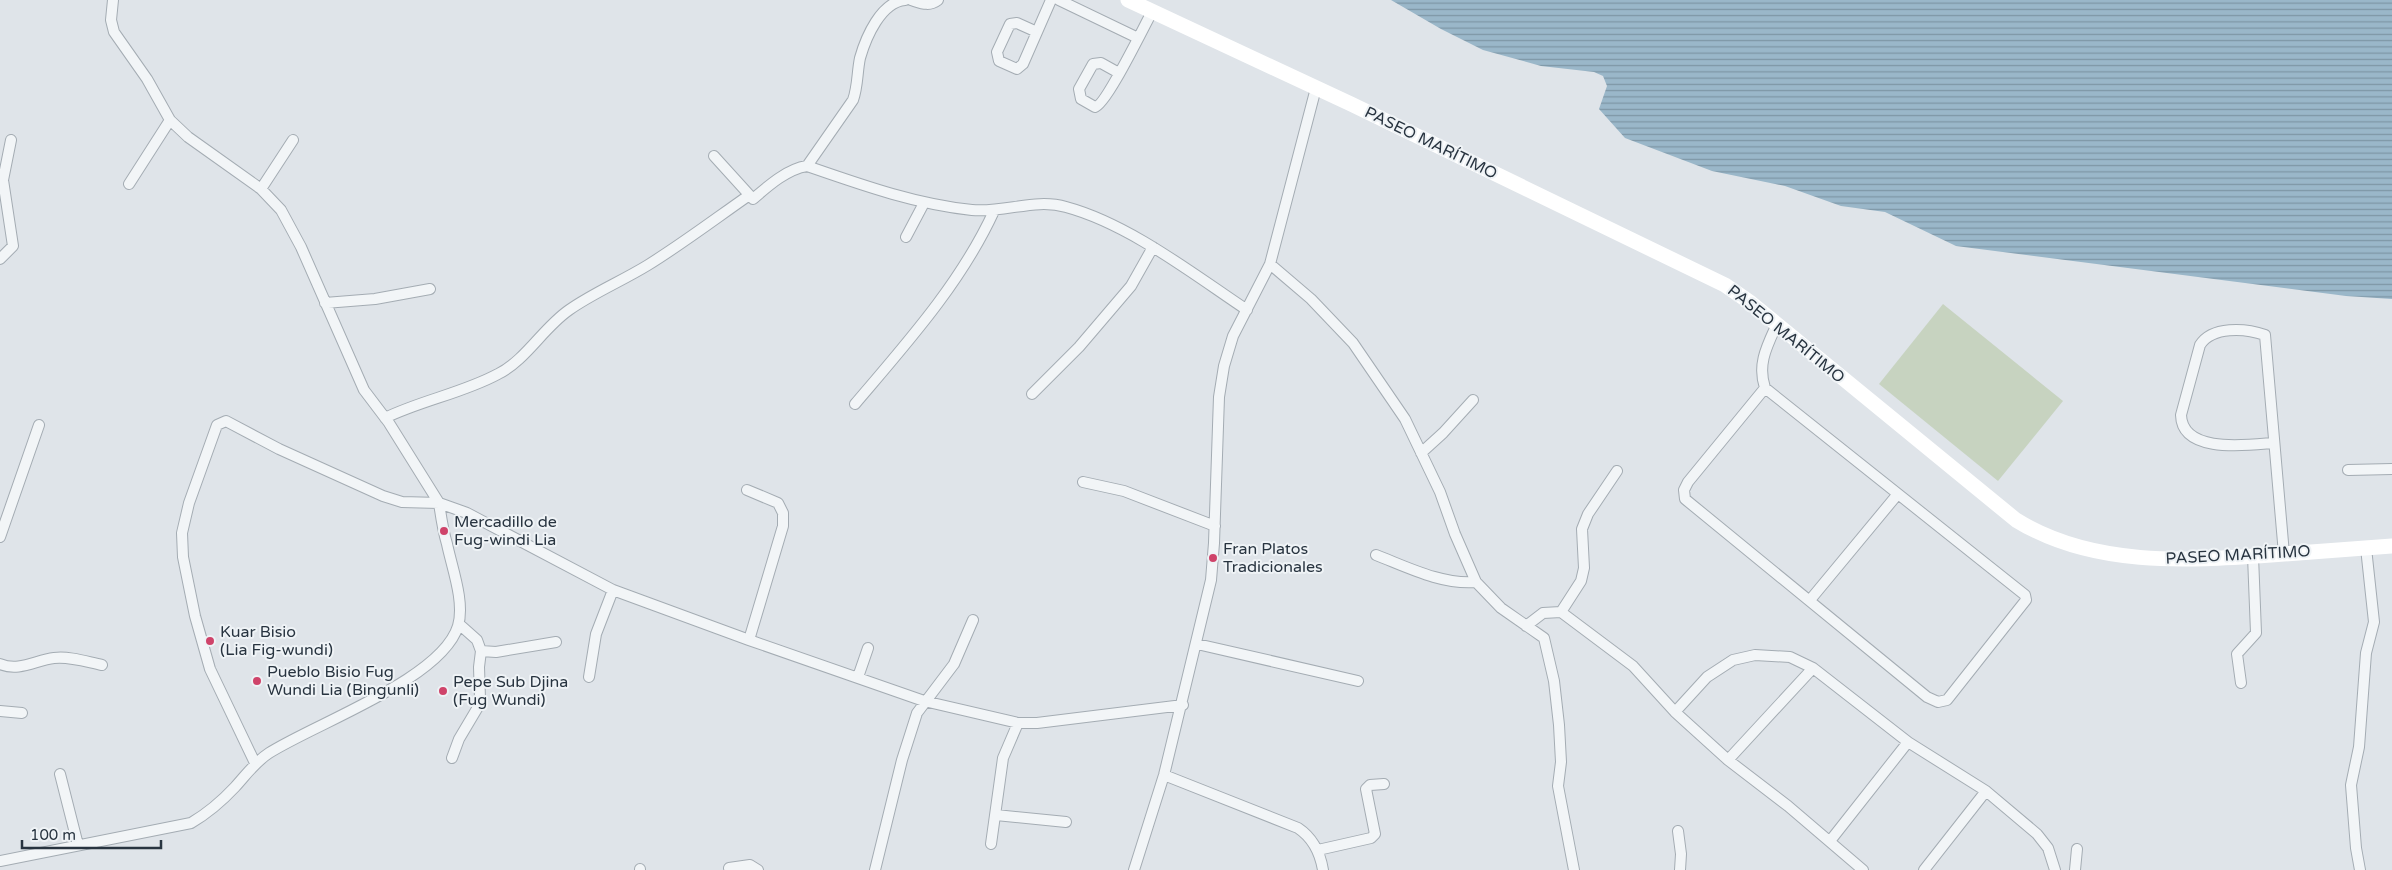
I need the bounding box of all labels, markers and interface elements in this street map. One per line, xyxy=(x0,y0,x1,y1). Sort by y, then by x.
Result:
street label: PASEO MARÍTIMO xyxy=(1361,102,1501,184)
street label: PASEO MARÍTIMO xyxy=(1723,281,1849,387)
place label: Mercadillo de Fug-windi Lia xyxy=(454,512,557,550)
marker: Mercadillo de Fug-windi Lia xyxy=(438,525,450,537)
place label: Fran Platos Tradicionales xyxy=(1223,539,1323,577)
street label: PASEO MARÍTIMO xyxy=(2165,541,2311,569)
marker: Fran Platos Tradicionales xyxy=(1207,552,1219,564)
place label: Kuar Bisio (Lia Fig-wundi) xyxy=(220,622,333,660)
marker: Kuar Bisio (Lia Fig-wundi) xyxy=(204,635,216,647)
place label: Pueblo Bisio Fug Wundi Lia (Bingunli) xyxy=(267,662,419,700)
place label: Pepe Sub Djina (Fug Wundi) xyxy=(453,672,568,710)
marker: Pueblo Bisio Fug Wundi Lia (Bingunli) xyxy=(251,675,263,687)
marker: Pepe Sub Djina (Fug Wundi) xyxy=(437,685,449,697)
scale bar xyxy=(22,818,161,850)
text: 100 m xyxy=(30,826,76,844)

